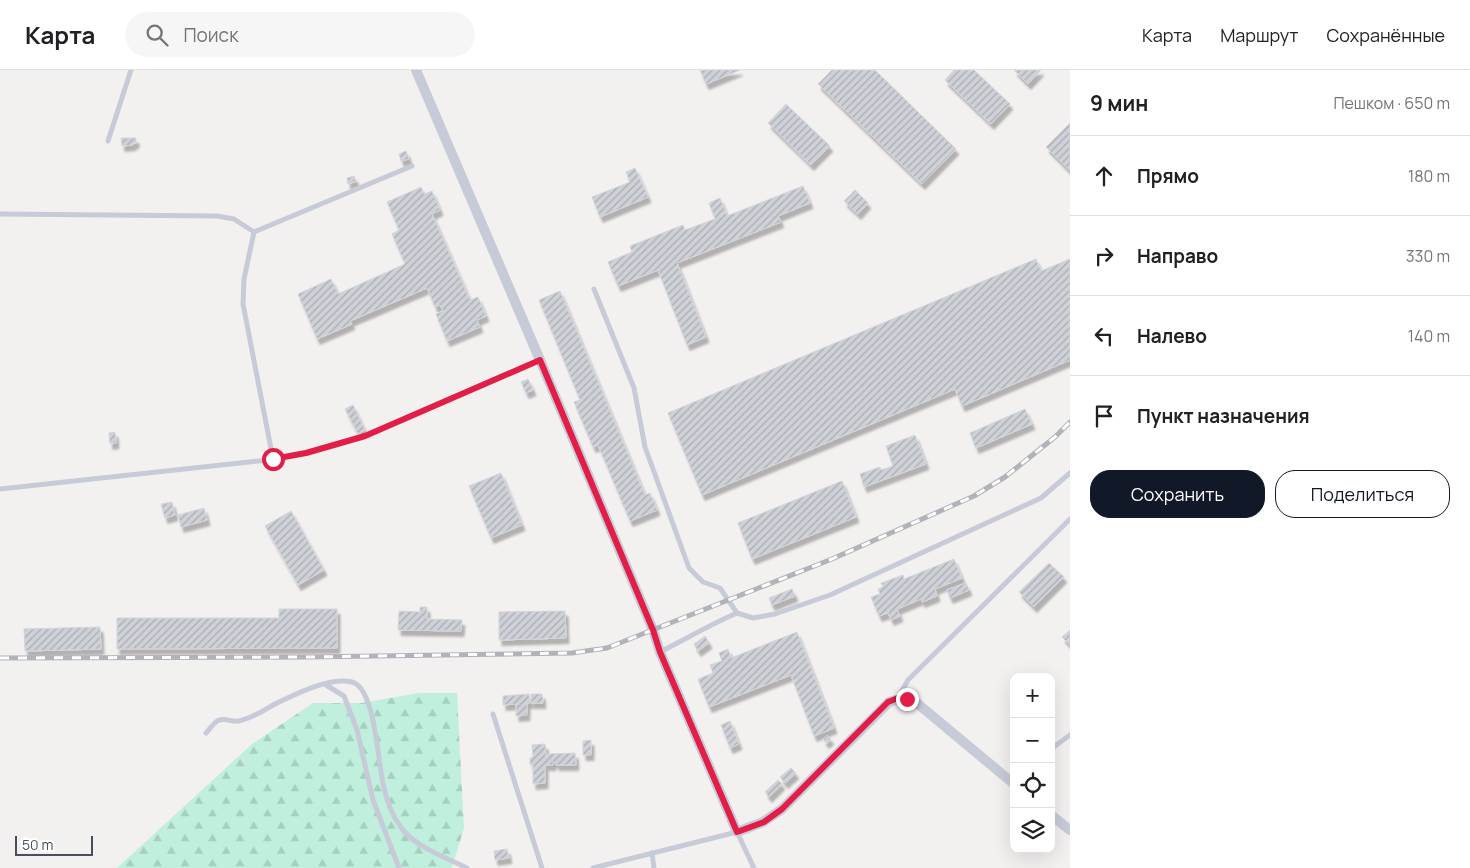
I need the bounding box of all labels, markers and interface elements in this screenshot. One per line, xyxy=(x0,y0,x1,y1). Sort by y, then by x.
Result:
search box xyxy=(125,12,475,57)
text: Карта xyxy=(25,18,95,51)
icon: search xyxy=(143,21,171,49)
text: Поиск xyxy=(183,22,239,48)
text: Карта xyxy=(1142,23,1192,47)
text: Маршрут xyxy=(1220,23,1298,47)
text: Сохранённые xyxy=(1326,23,1445,47)
text: 9 мин xyxy=(1090,89,1148,117)
text: Пешком · 650 m xyxy=(1333,92,1450,114)
icon: ahead xyxy=(1090,162,1118,190)
text: Прямо xyxy=(1137,163,1199,189)
text: 180 m xyxy=(1408,165,1450,187)
icon: right xyxy=(1090,242,1118,270)
text: Направо xyxy=(1137,243,1218,269)
text: 330 m xyxy=(1406,245,1450,267)
icon: left xyxy=(1090,322,1118,350)
text: Налево xyxy=(1137,323,1207,349)
text: 140 m xyxy=(1408,325,1450,347)
icon: arrive xyxy=(1090,402,1118,430)
text: Пункт назначения xyxy=(1137,403,1310,429)
route start xyxy=(262,448,285,471)
button: Сохранить xyxy=(1090,470,1265,518)
button: Поделиться xyxy=(1275,470,1450,518)
map controls xyxy=(1010,673,1055,853)
button: + xyxy=(1010,673,1055,718)
route end xyxy=(896,688,919,711)
button: − xyxy=(1010,718,1055,763)
button: locate xyxy=(1010,763,1055,808)
button: layers xyxy=(1010,808,1055,853)
scale bar xyxy=(15,833,92,856)
text: 50 m xyxy=(22,835,53,854)

